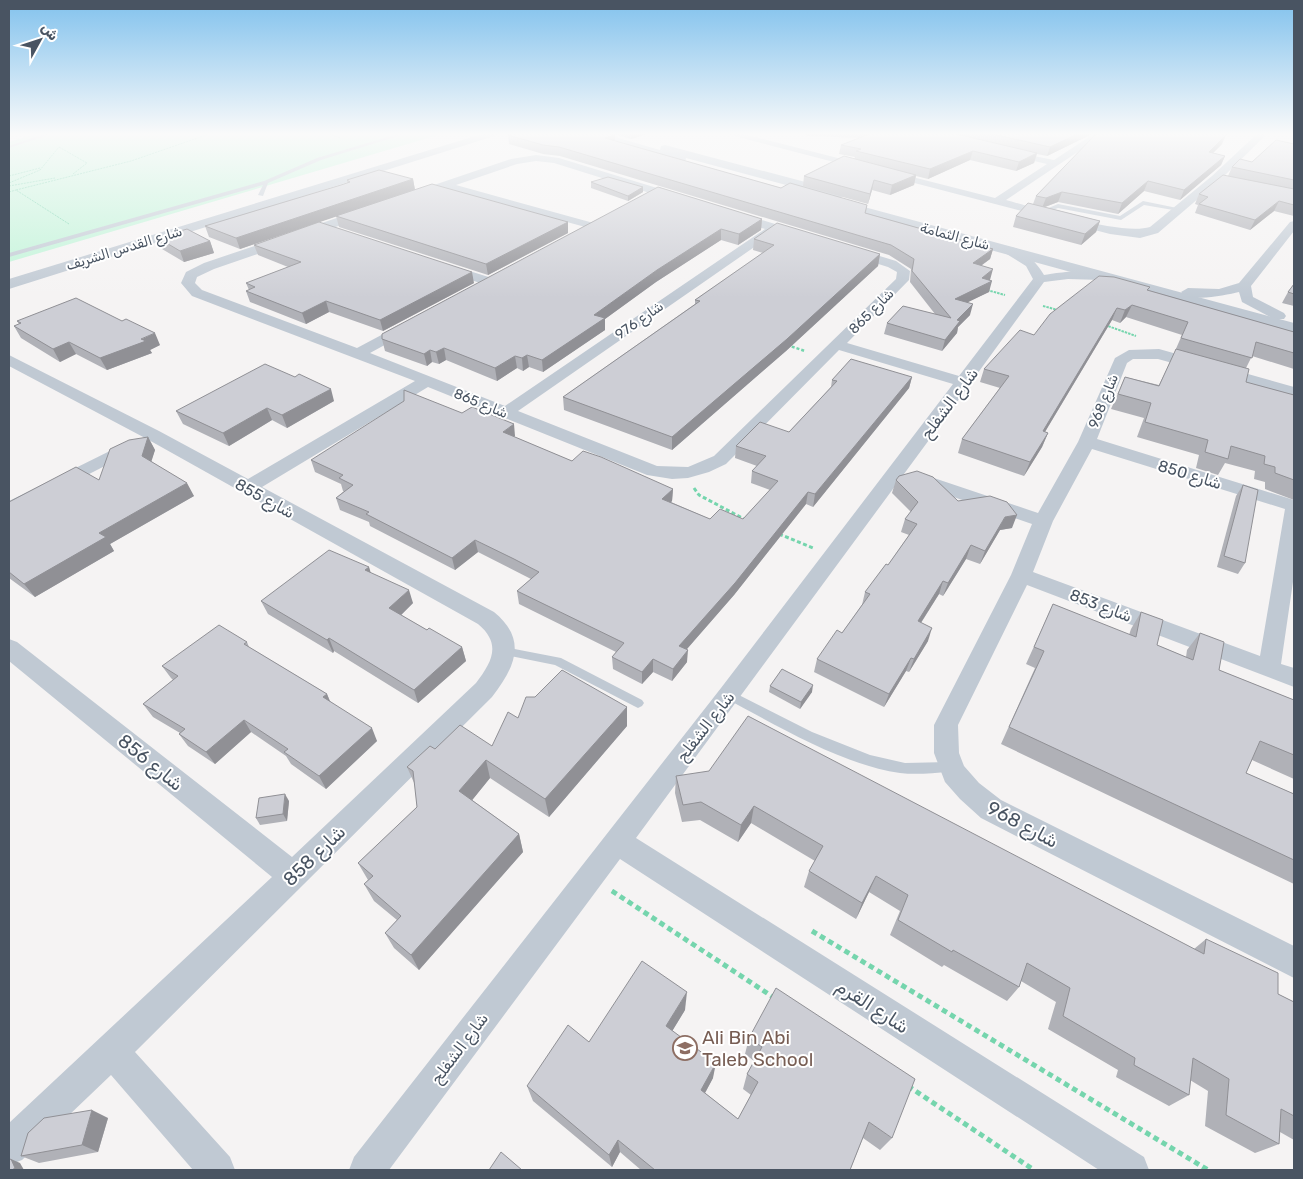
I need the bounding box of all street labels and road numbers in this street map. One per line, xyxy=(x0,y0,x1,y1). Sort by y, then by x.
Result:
street label: شارع الثمامة xyxy=(918,219,992,256)
street label: شارع القدس الشريف xyxy=(64,223,185,276)
street label: شارع 865 xyxy=(845,285,899,339)
street label: شارع 976 xyxy=(612,298,668,345)
street label: شارع الشفلح xyxy=(917,364,984,444)
street label: شارع 968 xyxy=(1085,372,1124,432)
street label: شارع 865 xyxy=(450,385,510,424)
street label: شارع 850 xyxy=(1155,456,1224,495)
street label: شارع 855 xyxy=(231,474,298,524)
street label: شارع 853 xyxy=(1066,585,1135,628)
street label: شارع الشفلح xyxy=(672,687,740,766)
street label: شارع 856 xyxy=(112,729,188,797)
street label: شارع 968 xyxy=(982,796,1062,855)
street label: شارع 858 xyxy=(278,820,352,892)
street label: شارع القرم xyxy=(831,974,914,1040)
street label: شارع الشفلح xyxy=(427,1009,494,1089)

